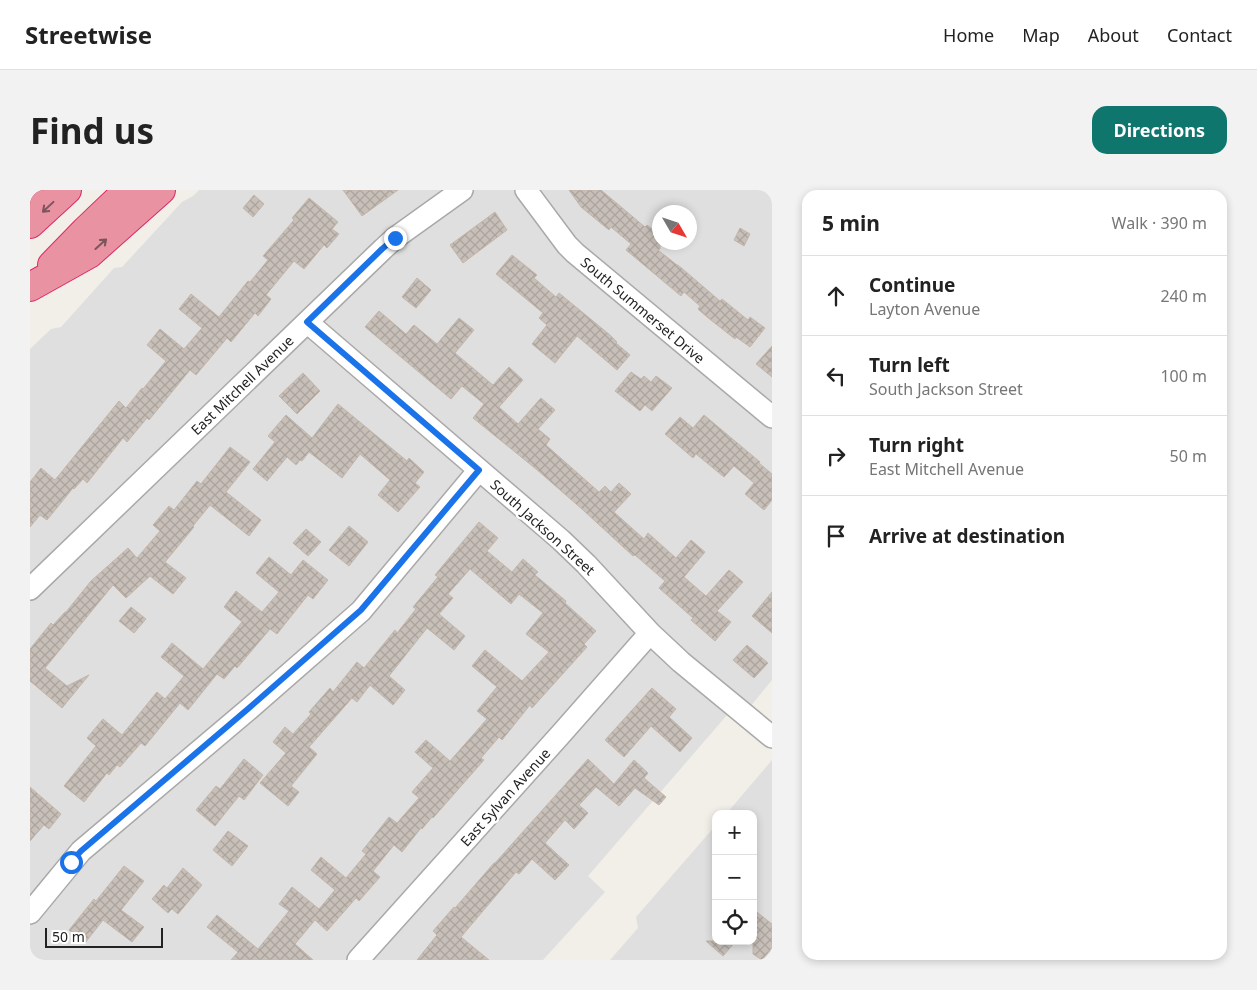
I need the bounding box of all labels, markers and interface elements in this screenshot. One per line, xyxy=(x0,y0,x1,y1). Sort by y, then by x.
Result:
text: Streetwise xyxy=(25,18,152,51)
text: Home xyxy=(943,23,994,47)
text: Map xyxy=(1022,23,1060,47)
text: About xyxy=(1088,23,1139,47)
text: Contact xyxy=(1167,23,1232,47)
button: Directions xyxy=(1092,106,1227,154)
text: Find us xyxy=(30,107,154,154)
one-way arrow xyxy=(42,201,55,213)
north arrow xyxy=(652,205,697,250)
text: 5 min xyxy=(822,209,880,237)
text: Walk · 390 m xyxy=(1112,212,1207,234)
route end xyxy=(384,227,407,250)
one-way arrow xyxy=(95,238,108,250)
street label: South Summerset Drive xyxy=(577,252,709,368)
text: Continue xyxy=(869,272,955,298)
icon: ahead xyxy=(822,282,850,310)
text: 240 m xyxy=(1160,285,1207,307)
text: Layton Avenue xyxy=(869,298,980,320)
street label: East Mitchell Avenue xyxy=(187,331,297,439)
text: Turn left xyxy=(869,352,950,378)
icon: left xyxy=(822,362,850,390)
text: 100 m xyxy=(1160,365,1207,387)
text: South Jackson Street xyxy=(869,378,1023,400)
text: Turn right xyxy=(869,432,964,458)
icon: right xyxy=(822,442,850,470)
text: 50 m xyxy=(1170,445,1207,467)
text: East Mitchell Avenue xyxy=(869,458,1024,480)
street label: South Jackson Street xyxy=(487,475,599,579)
icon: arrive xyxy=(822,522,850,550)
text: Arrive at destination xyxy=(869,523,1065,549)
street label: East Sylvan Avenue xyxy=(456,744,554,850)
map controls xyxy=(712,810,757,945)
button: + xyxy=(712,810,757,855)
route start xyxy=(60,851,83,874)
button: − xyxy=(712,855,757,900)
button: locate xyxy=(712,900,757,945)
scale bar xyxy=(45,925,162,948)
text: 50 m xyxy=(52,927,85,946)

